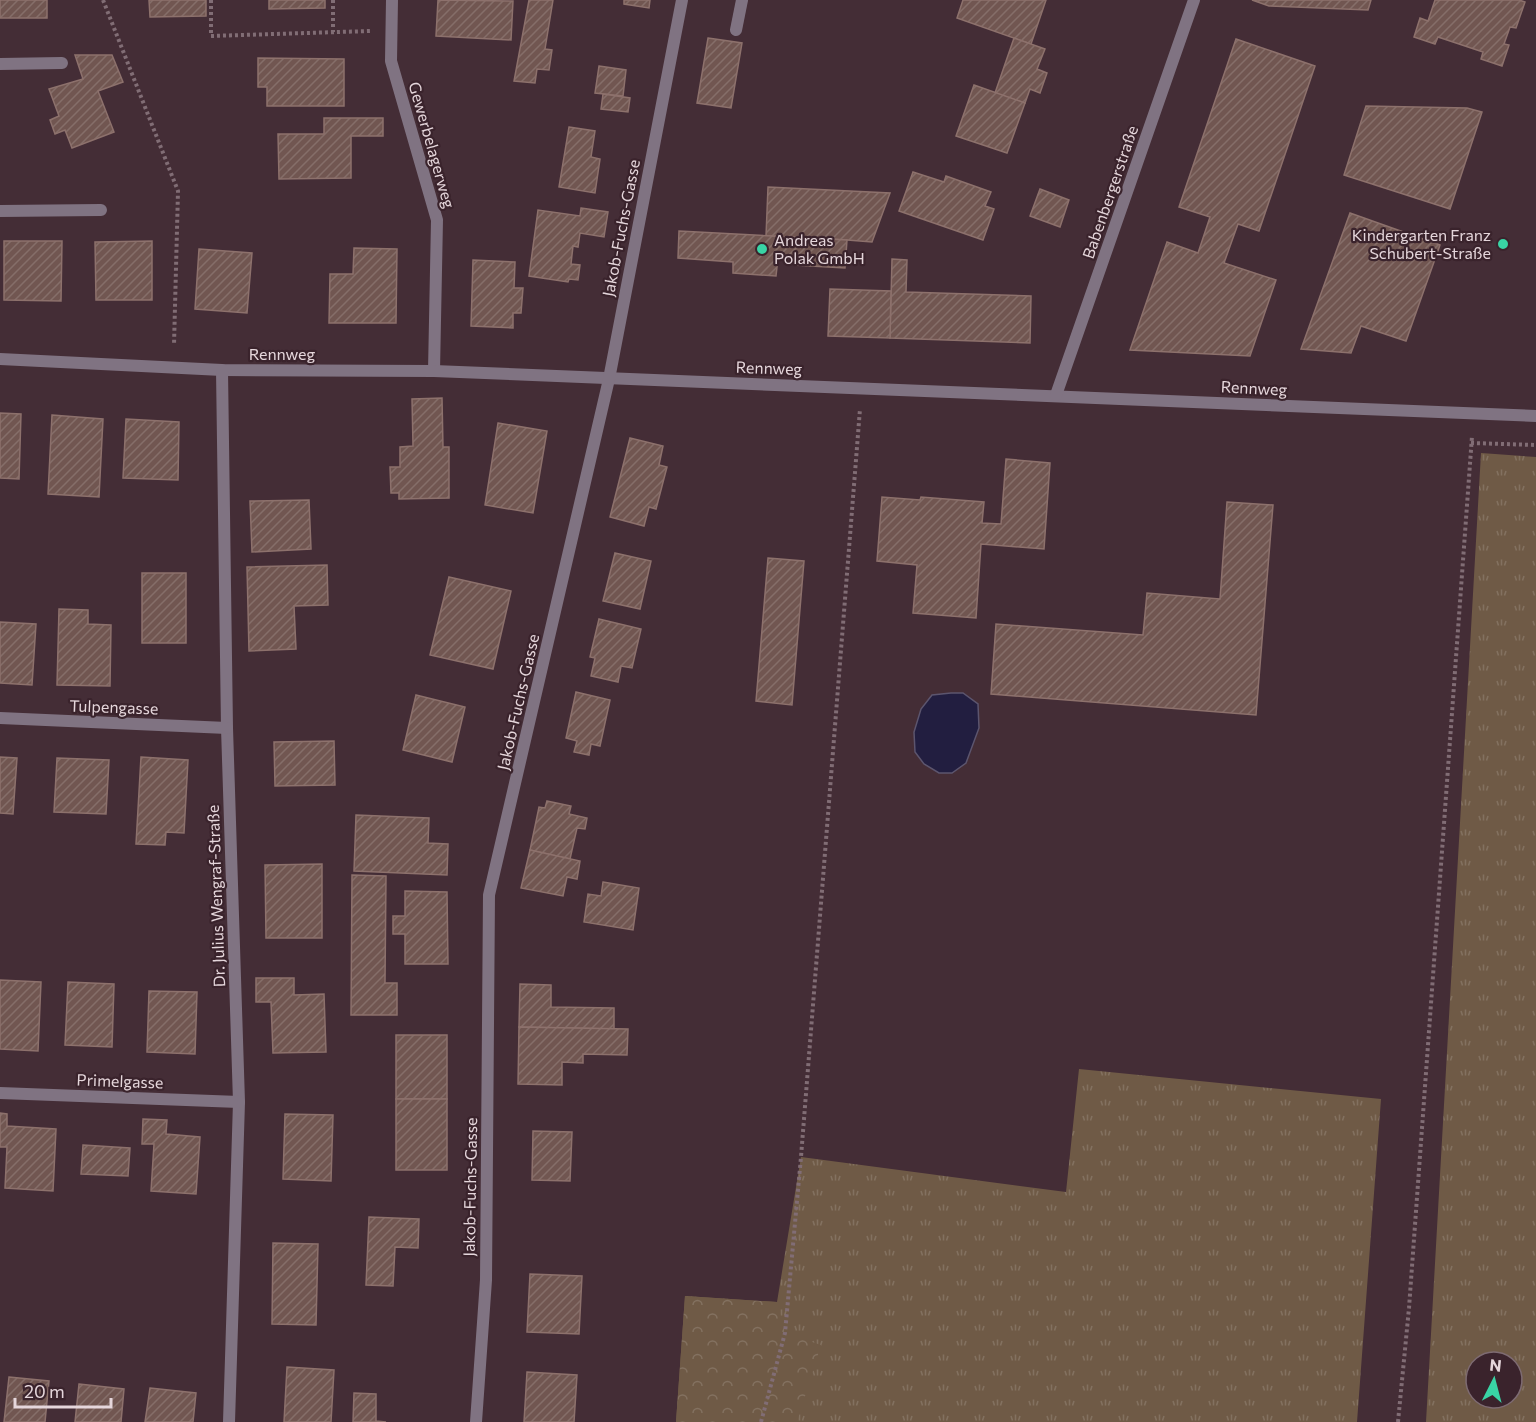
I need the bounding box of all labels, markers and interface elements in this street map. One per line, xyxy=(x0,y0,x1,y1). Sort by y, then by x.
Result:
street label: Gewerbelagerweg xyxy=(405,79,460,211)
street label: Babenbergerstraße xyxy=(1078,123,1141,261)
street label: Jakob-Fuchs-Gasse xyxy=(598,158,643,298)
place label: Kindergarten Franz Schubert-Straße xyxy=(1352,225,1491,262)
place label: Andreas Polak GmbH xyxy=(774,230,865,267)
marker: Kindergarten Franz Schubert-Straße xyxy=(1496,237,1510,251)
marker: Andreas Polak GmbH xyxy=(755,242,769,256)
street label: Rennweg xyxy=(249,344,316,363)
street label: Rennweg xyxy=(735,357,803,378)
street label: Rennweg xyxy=(1220,376,1288,399)
street label: Jakob-Fuchs-Gasse xyxy=(493,632,542,772)
street label: Tulpengasse xyxy=(69,695,159,718)
street label: Dr. Julius Wengraf-Straße xyxy=(203,804,228,988)
street label: Primelgasse xyxy=(76,1069,164,1092)
street label: Jakob-Fuchs-Gasse xyxy=(459,1117,480,1257)
north arrow xyxy=(1464,1350,1524,1410)
text: N xyxy=(1489,1355,1503,1375)
scale bar xyxy=(15,1371,111,1409)
text: 20 m xyxy=(24,1380,65,1402)

